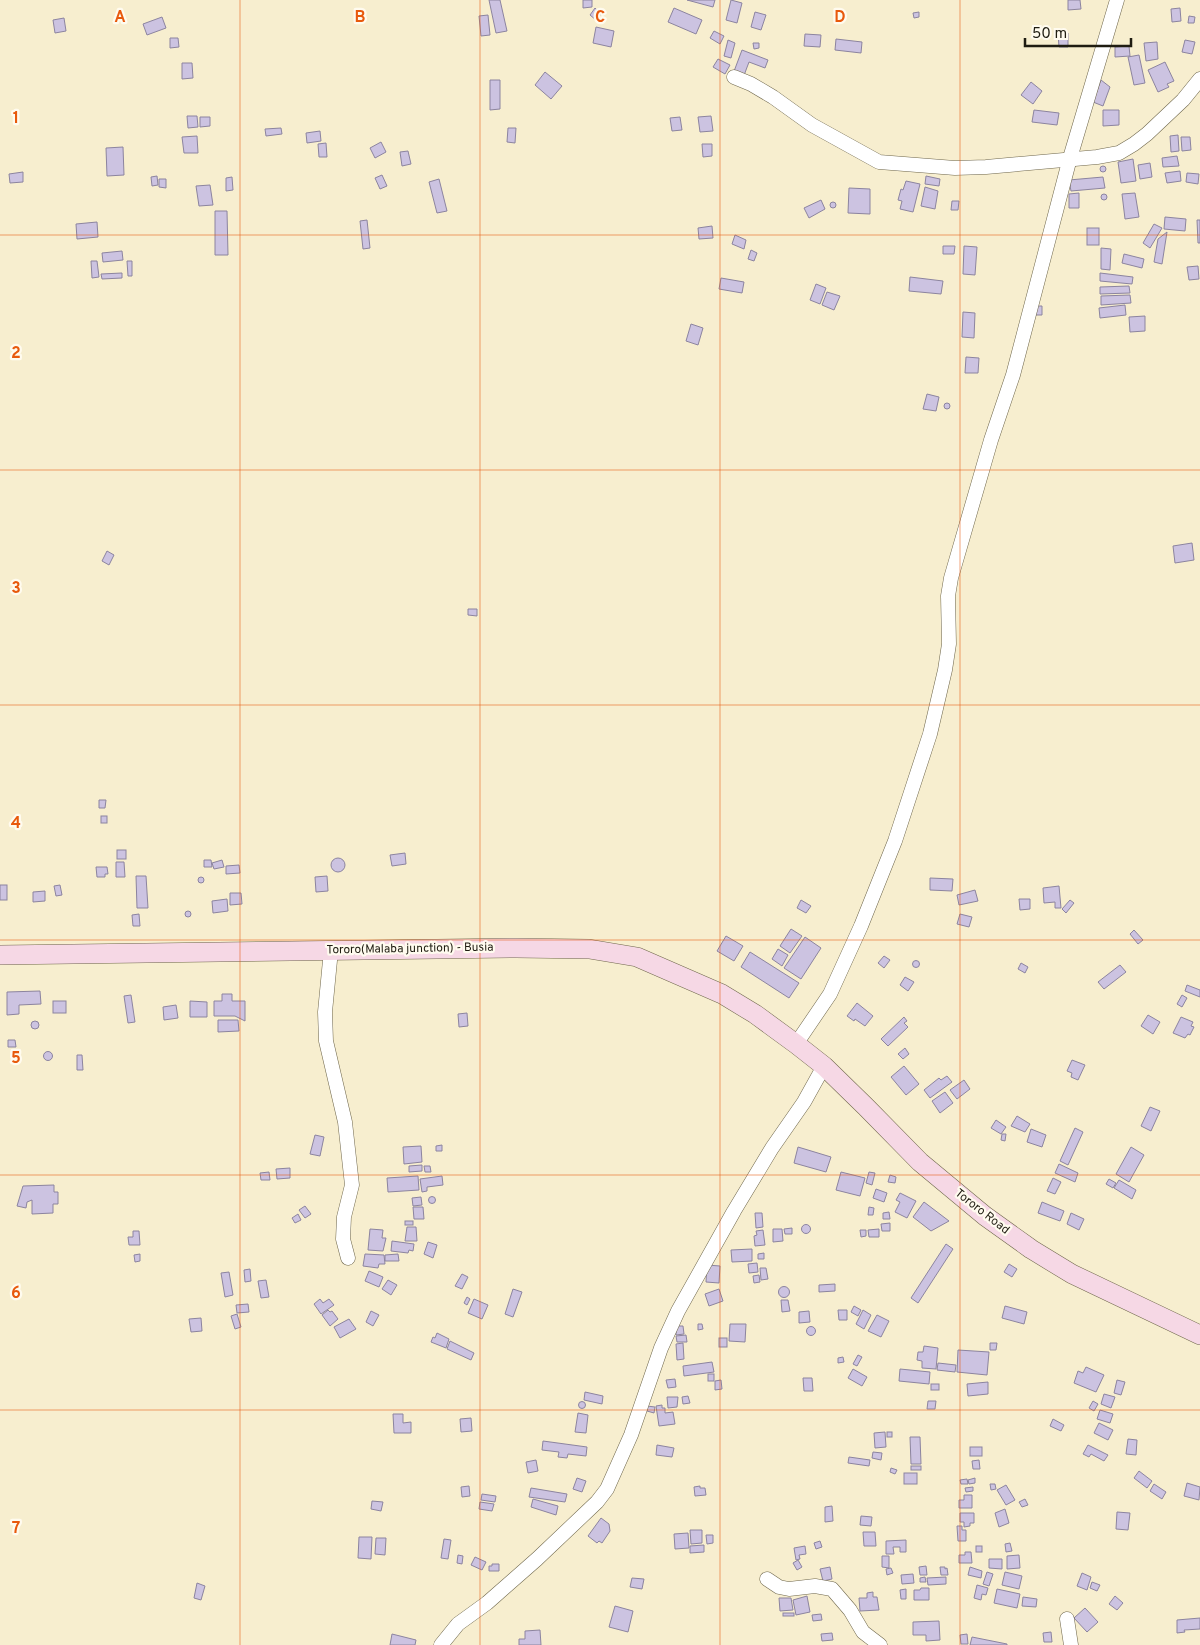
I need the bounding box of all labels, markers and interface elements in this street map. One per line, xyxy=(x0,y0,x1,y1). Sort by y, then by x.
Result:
text: A xyxy=(114,8,126,28)
text: B xyxy=(354,8,366,28)
text: C xyxy=(595,8,605,28)
text: D xyxy=(834,8,846,28)
scale bar xyxy=(1025,15,1131,47)
text: 50 m xyxy=(1032,25,1067,44)
text: 1 xyxy=(13,109,19,129)
text: 2 xyxy=(11,344,21,364)
text: 3 xyxy=(11,579,21,599)
text: 4 xyxy=(11,814,21,834)
street label: Tororo(Malaba junction) - Busia xyxy=(326,940,494,958)
text: 5 xyxy=(11,1049,21,1069)
street label: Tororo Road xyxy=(951,1186,1013,1238)
text: 6 xyxy=(11,1284,21,1304)
text: 7 xyxy=(12,1519,20,1539)

